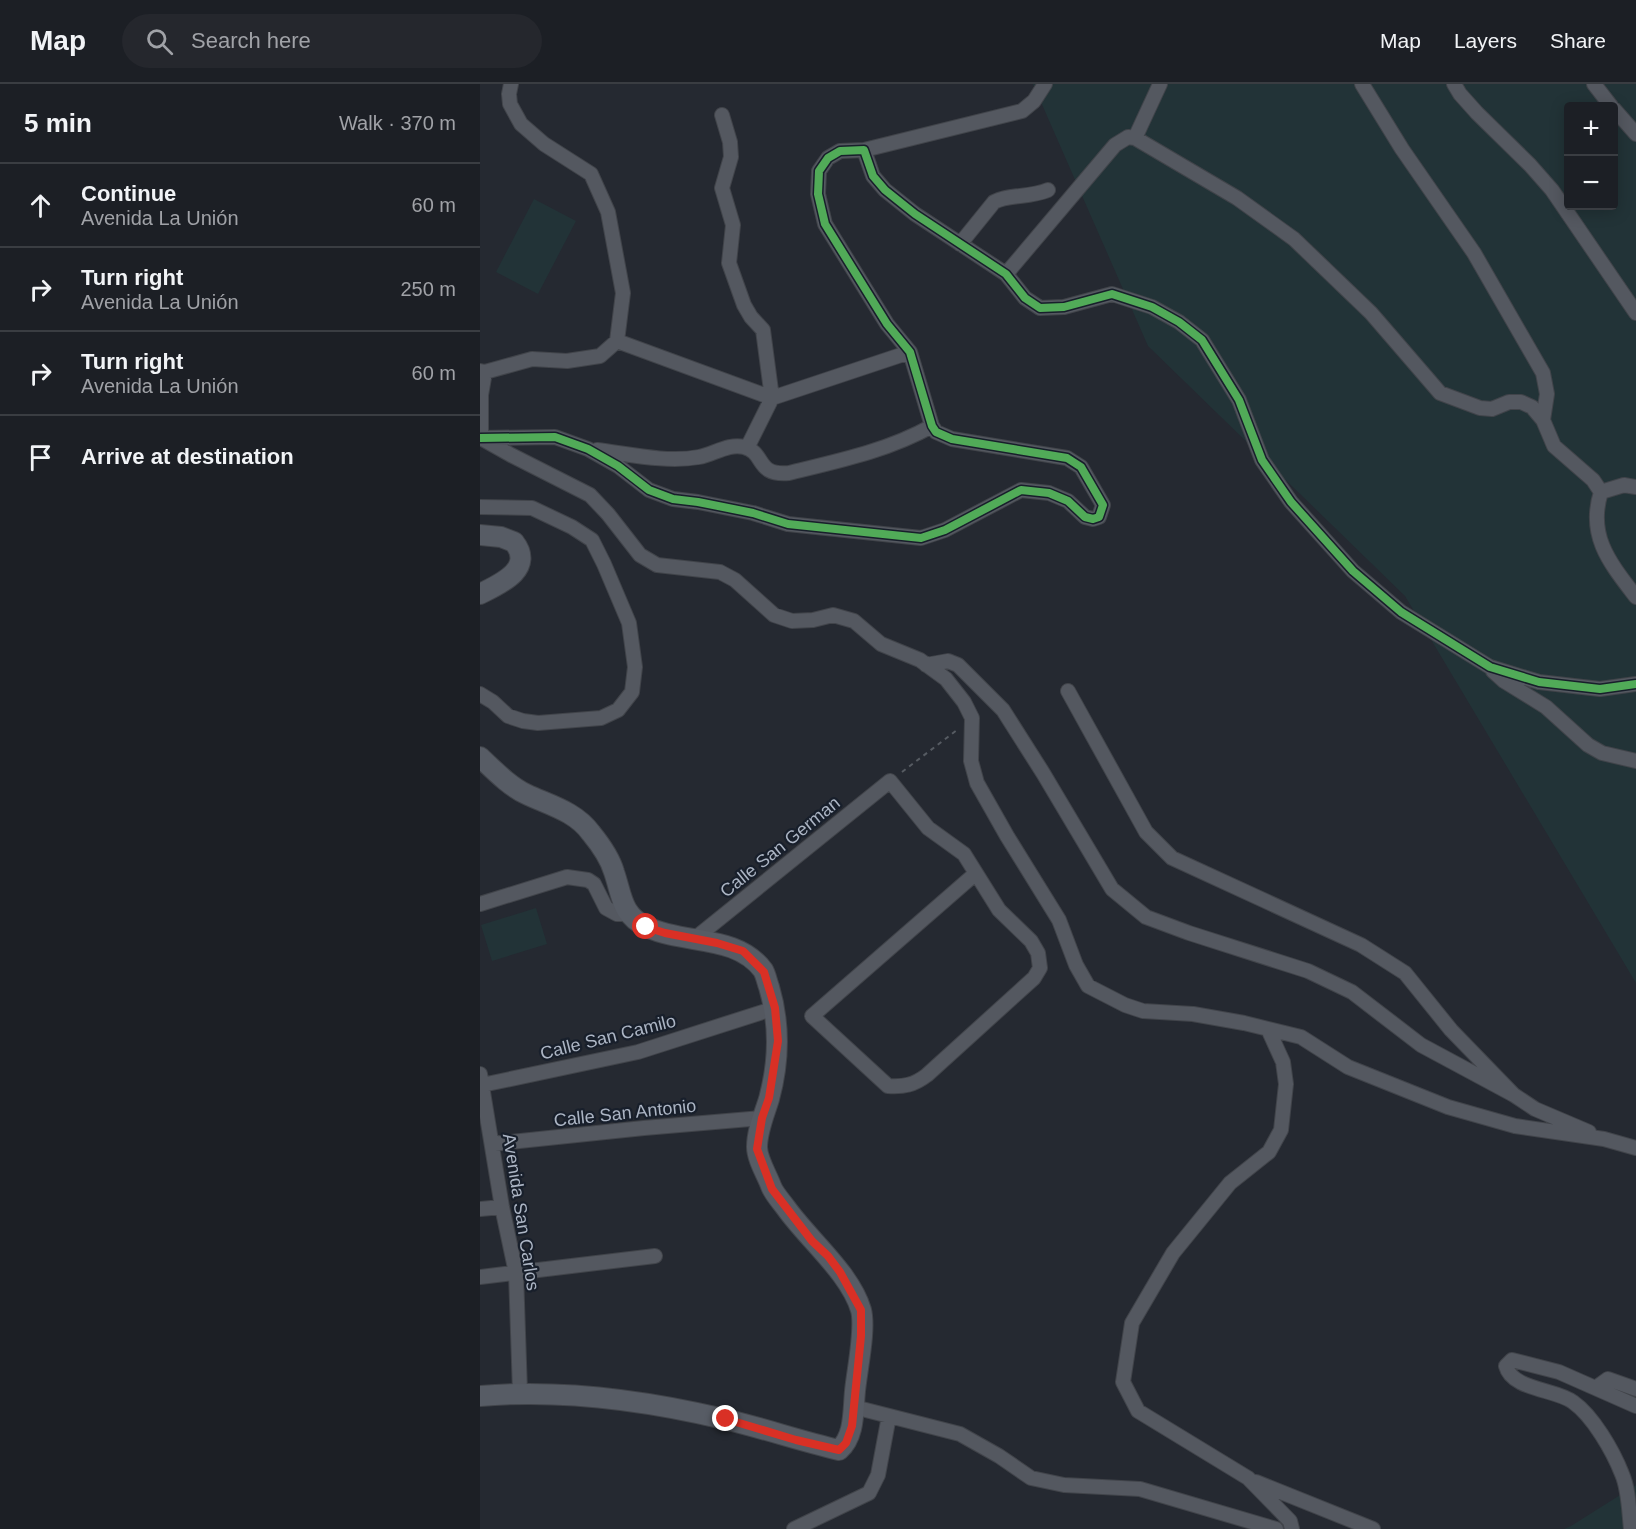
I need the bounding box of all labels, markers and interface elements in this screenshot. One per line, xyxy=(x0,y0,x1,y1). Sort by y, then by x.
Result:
search box xyxy=(122,14,542,68)
text: Map xyxy=(30,25,86,56)
icon: search xyxy=(143,25,176,58)
text: Search here xyxy=(191,28,311,53)
text: Map xyxy=(1380,29,1421,52)
text: Layers xyxy=(1454,29,1517,52)
text: Share xyxy=(1550,29,1606,52)
map controls xyxy=(1564,102,1618,210)
button: + xyxy=(1564,102,1618,156)
text: 5 min xyxy=(24,108,92,138)
text: Walk · 370 m xyxy=(339,112,456,134)
button: − xyxy=(1564,156,1618,210)
text: Continue xyxy=(81,181,176,206)
icon: ahead xyxy=(24,189,57,222)
text: 60 m xyxy=(412,194,456,216)
text: Avenida La Unión xyxy=(81,207,239,229)
text: Turn right xyxy=(81,265,183,290)
icon: right xyxy=(24,273,57,306)
text: 250 m xyxy=(400,278,456,300)
text: Avenida La Unión xyxy=(81,291,239,313)
text: Turn right xyxy=(81,349,183,374)
icon: right xyxy=(24,357,57,390)
text: 60 m xyxy=(412,362,456,384)
text: Avenida La Unión xyxy=(81,375,239,397)
icon: arrive xyxy=(24,441,57,474)
text: Arrive at destination xyxy=(81,444,294,469)
street label: Calle San German xyxy=(716,793,844,901)
route start xyxy=(632,913,658,939)
street label: Calle San Camilo xyxy=(538,1010,678,1064)
street label: Calle San Antonio xyxy=(553,1096,697,1130)
street label: Avenida San Carlos xyxy=(499,1132,543,1292)
route end xyxy=(712,1405,738,1431)

